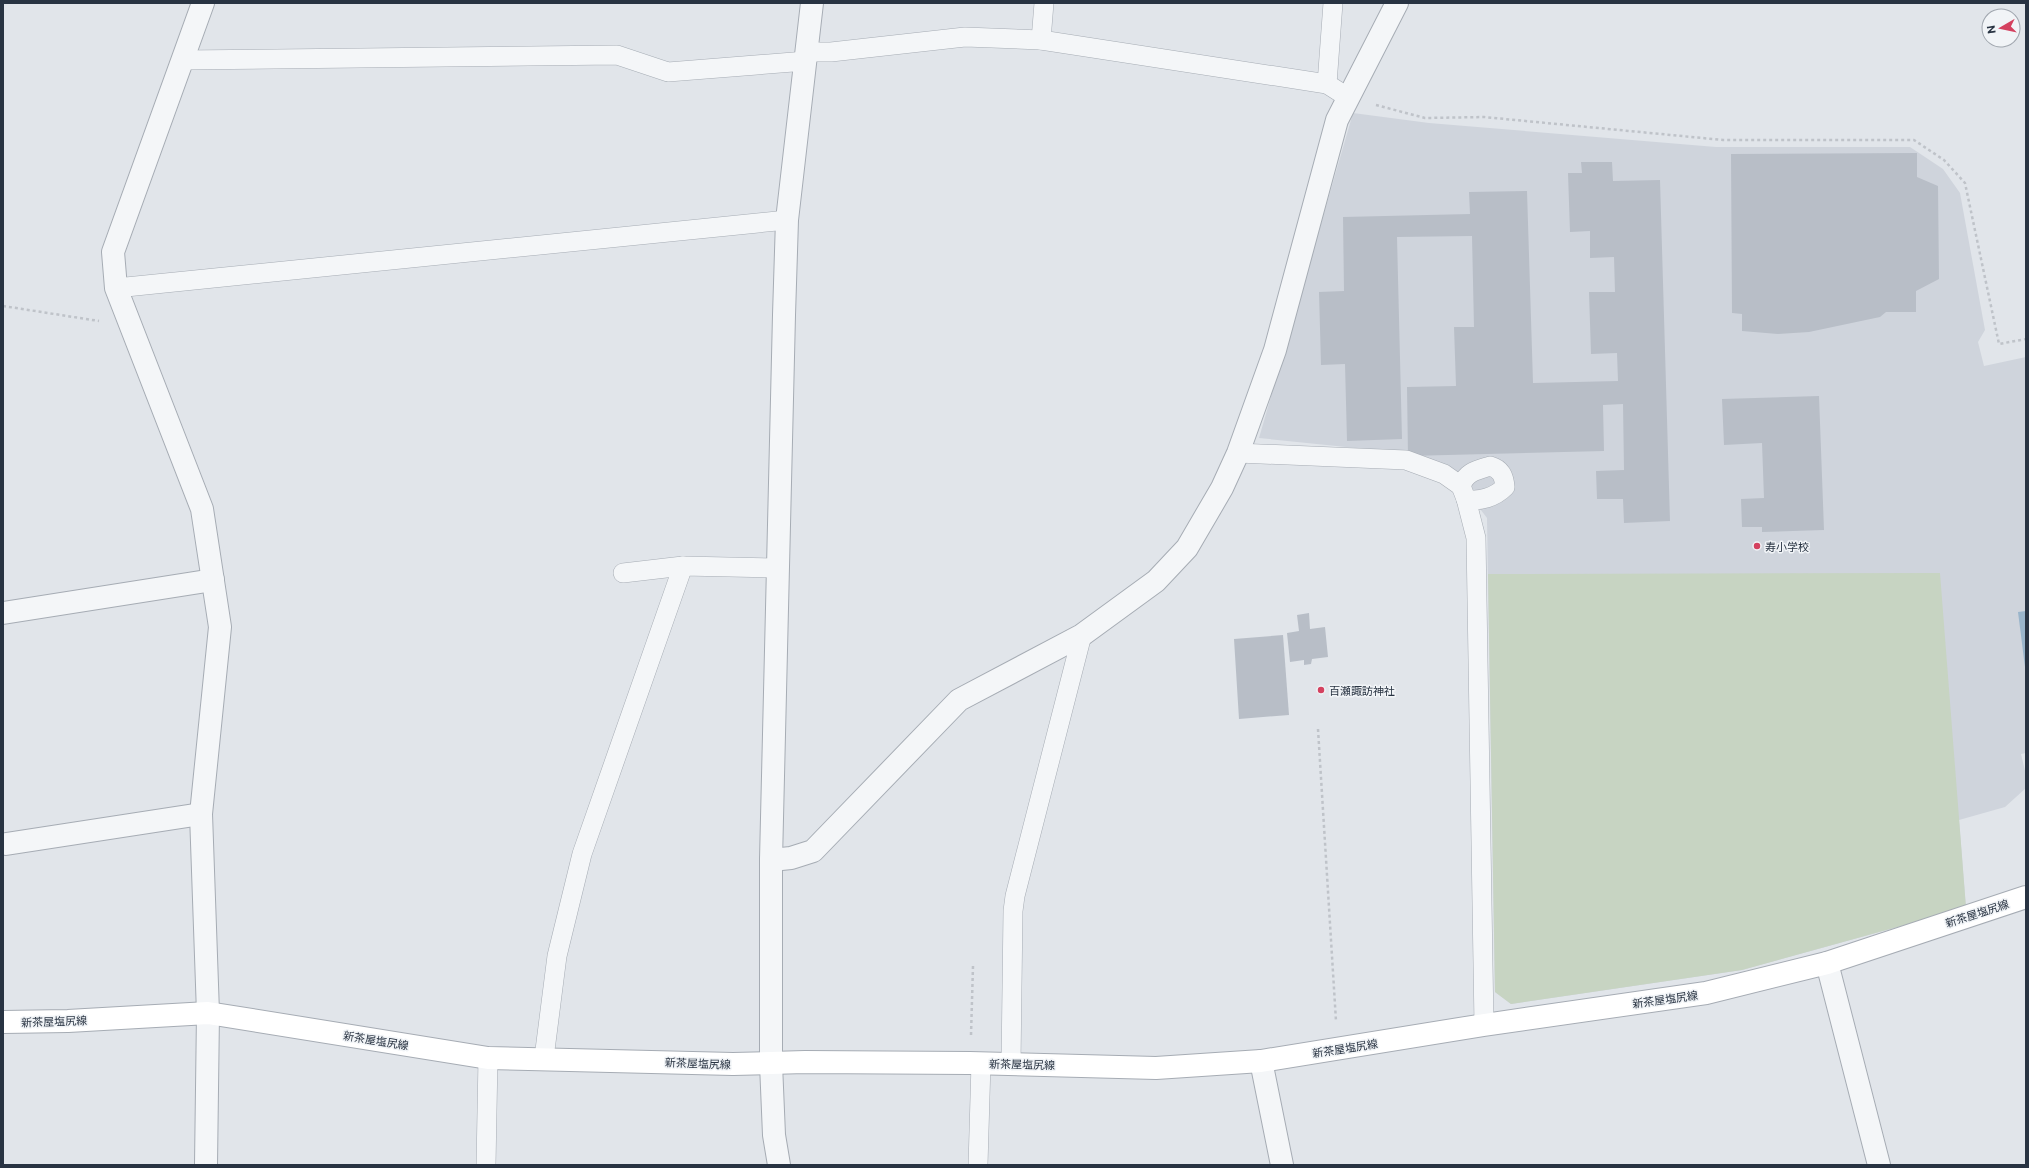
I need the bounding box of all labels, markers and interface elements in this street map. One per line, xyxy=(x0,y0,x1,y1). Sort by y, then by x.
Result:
north arrow xyxy=(1981,8,2021,48)
text: N xyxy=(1984,25,1998,35)
place label: 寿小学校 xyxy=(1765,540,1809,553)
marker: 寿小学校 xyxy=(1752,541,1762,551)
place label: 百瀬諏訪神社 xyxy=(1329,684,1395,697)
marker: 百瀬諏訪神社 xyxy=(1316,685,1326,695)
street label: 新茶屋塩尻線 xyxy=(1944,897,2010,929)
street label: 新茶屋塩尻線 xyxy=(1631,988,1699,1010)
street label: 新茶屋塩尻線 xyxy=(21,1013,87,1029)
street label: 新茶屋塩尻線 xyxy=(342,1028,410,1052)
street label: 新茶屋塩尻線 xyxy=(1311,1036,1379,1060)
street label: 新茶屋塩尻線 xyxy=(665,1055,731,1071)
street label: 新茶屋塩尻線 xyxy=(989,1057,1055,1071)

